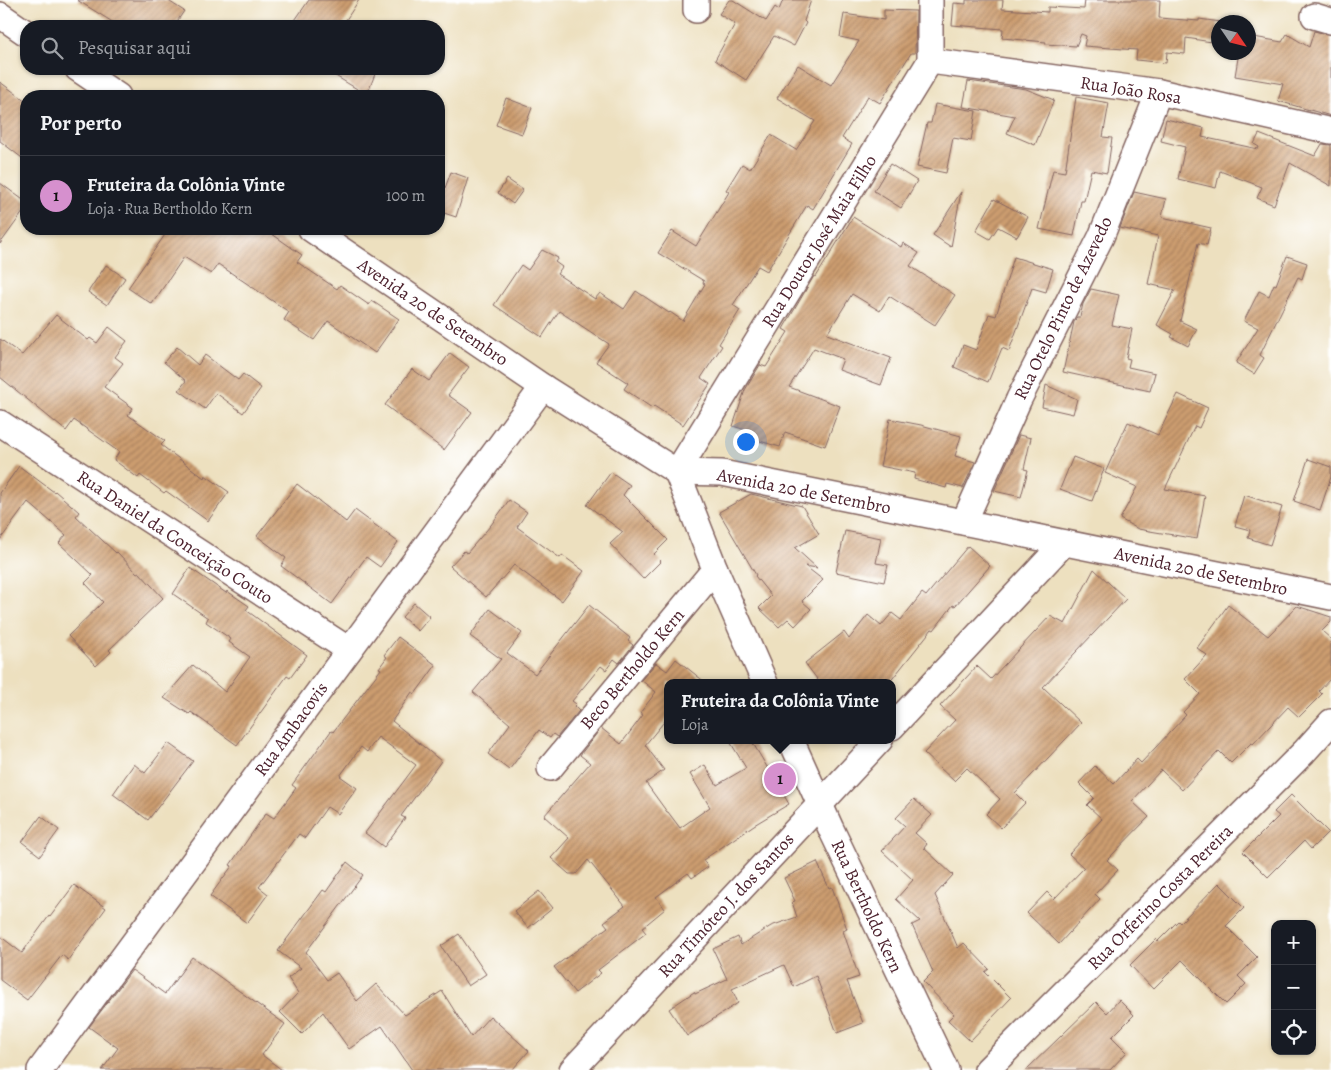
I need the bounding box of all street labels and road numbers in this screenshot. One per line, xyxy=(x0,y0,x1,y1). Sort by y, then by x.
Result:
street label: Rua João Rosa xyxy=(1079,70,1184,110)
street label: Rua Doutor José Maia Filho xyxy=(756,150,882,332)
street label: Rua Otelo Pinto de Azevedo xyxy=(1008,212,1118,404)
street label: Avenida 20 de Setembro xyxy=(352,252,513,371)
street label: Avenida 20 de Setembro xyxy=(714,462,893,520)
street label: Rua Daniel da Conceição Couto xyxy=(72,465,278,609)
street label: Avenida 20 de Setembro xyxy=(1111,541,1290,601)
street label: Beco Bertholdo Kern xyxy=(574,603,690,734)
street label: Rua Ambacovis xyxy=(249,677,333,781)
street label: Rua Orferino Costa Pereira xyxy=(1082,819,1238,975)
street label: Rua Timóteo J. dos Santos xyxy=(653,828,799,982)
street label: Rua Bertholdo Kern xyxy=(826,836,908,977)

